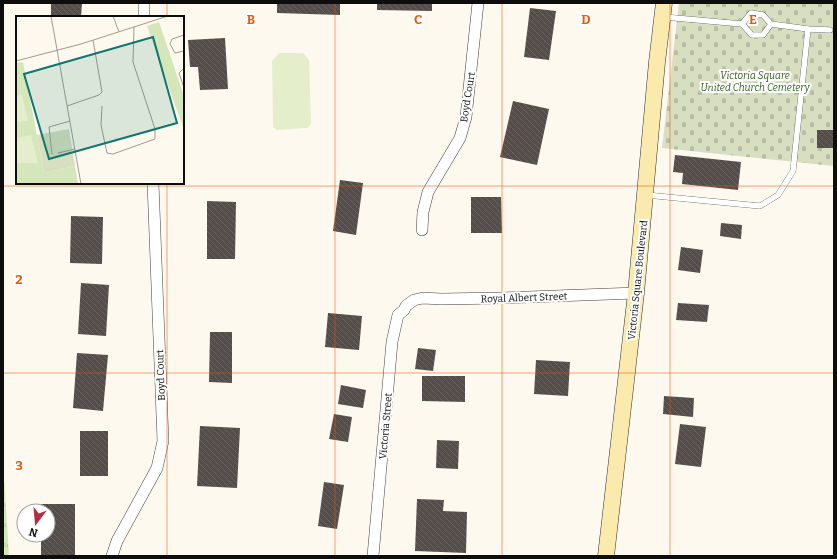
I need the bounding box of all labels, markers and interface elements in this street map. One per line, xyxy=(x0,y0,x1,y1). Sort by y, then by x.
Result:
text: B xyxy=(247,12,255,27)
text: C xyxy=(414,12,422,27)
text: D xyxy=(581,12,591,27)
text: E xyxy=(749,12,757,27)
inset map xyxy=(16,16,184,184)
park label: Victoria Square United Church Cemetery xyxy=(700,70,811,94)
street label: Boyd Court xyxy=(458,71,478,123)
street label: Victoria Square Boulevard xyxy=(626,220,650,341)
text: 2 xyxy=(15,272,23,287)
street label: Royal Albert Street xyxy=(480,290,568,306)
street label: Boyd Court xyxy=(154,349,168,401)
street label: Victoria Street xyxy=(377,392,395,460)
text: 3 xyxy=(15,458,23,473)
north arrow xyxy=(16,503,56,543)
text: N xyxy=(27,525,39,540)

